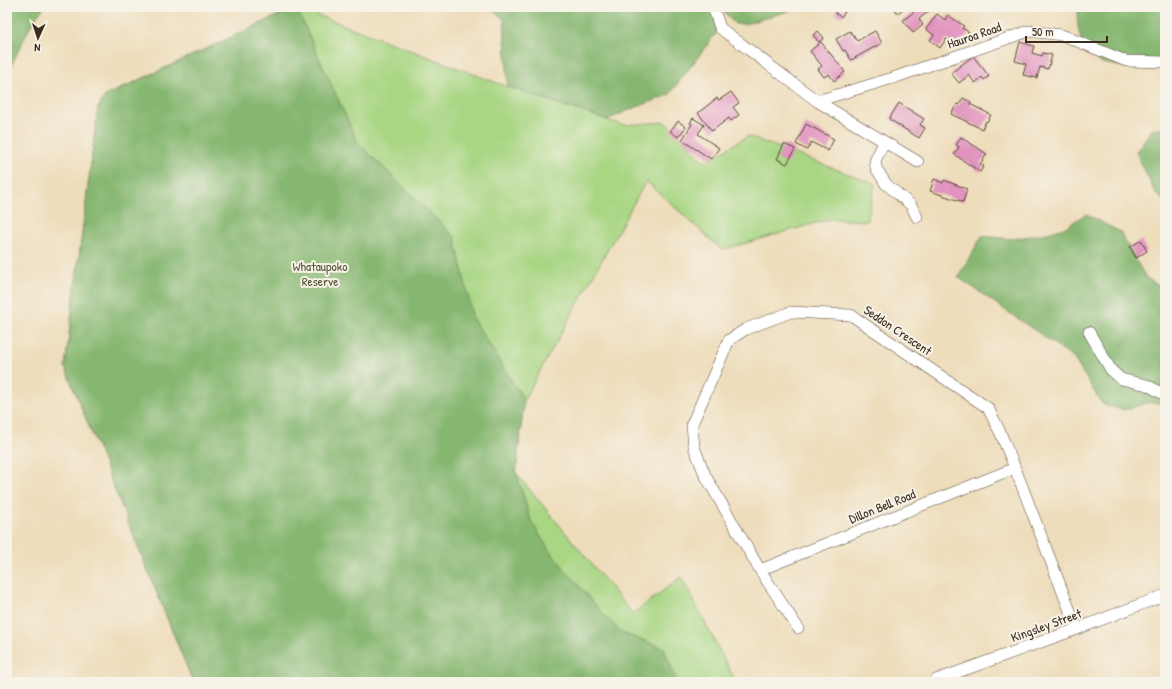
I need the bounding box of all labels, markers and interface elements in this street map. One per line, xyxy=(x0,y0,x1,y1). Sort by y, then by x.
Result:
street label: Hauroa Road xyxy=(945,17,1003,53)
north arrow xyxy=(18,18,58,58)
scale bar xyxy=(1026,18,1107,44)
text: 50 m xyxy=(1032,23,1053,40)
text: N xyxy=(34,41,41,55)
park label: Whataupoko Reserve xyxy=(293,257,347,290)
street label: Seddon Crescent xyxy=(861,301,936,360)
street label: Dillon Bell Road xyxy=(846,484,918,528)
street label: Kingsley Street xyxy=(1008,604,1084,646)

